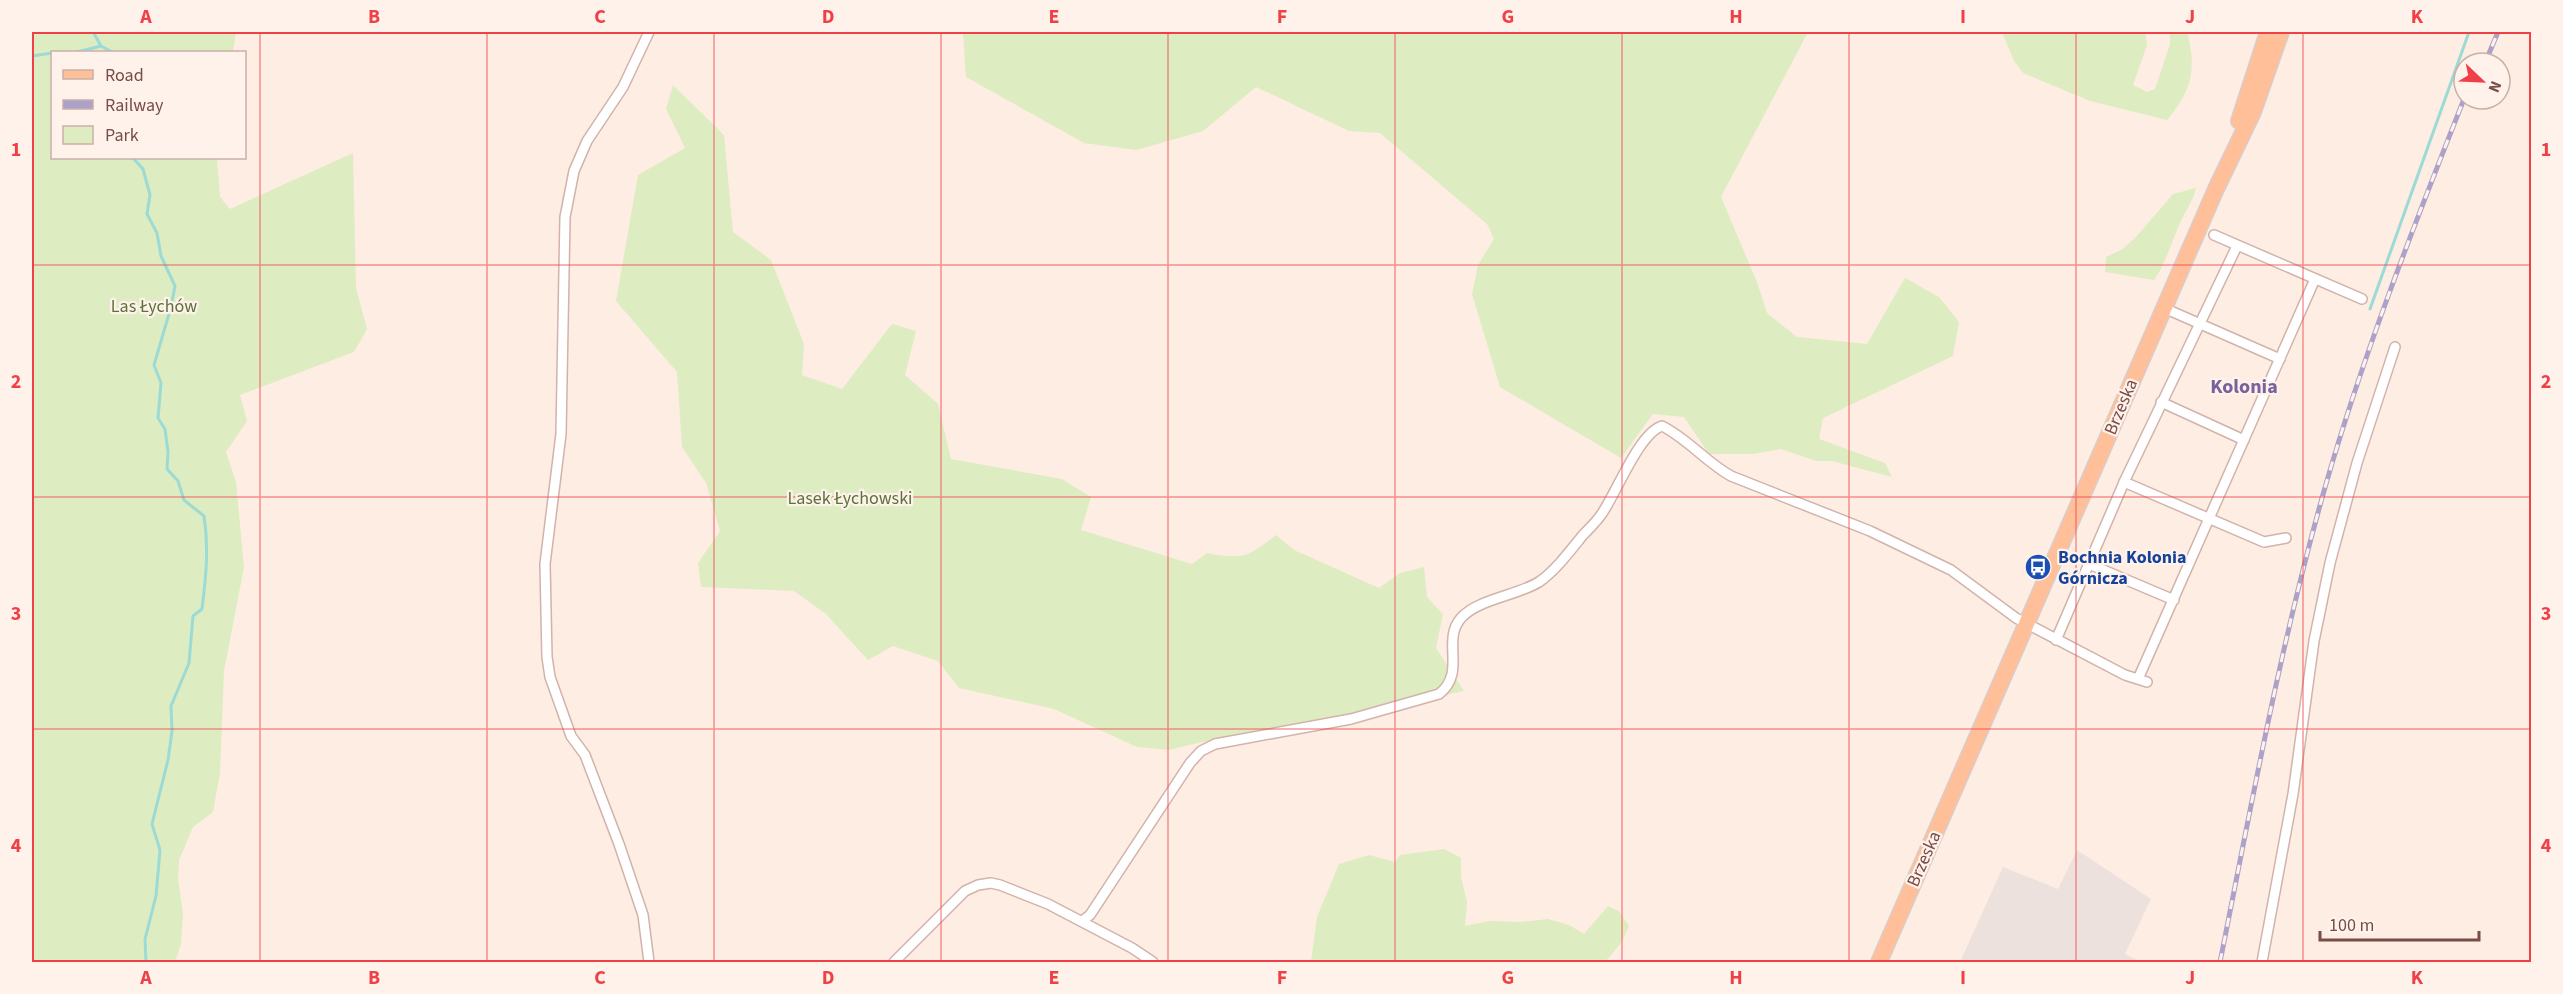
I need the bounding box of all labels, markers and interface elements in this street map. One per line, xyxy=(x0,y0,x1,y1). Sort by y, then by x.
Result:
text: A xyxy=(139,3,152,31)
text: B xyxy=(368,3,380,31)
text: C xyxy=(594,3,606,31)
text: D xyxy=(822,3,834,31)
text: E xyxy=(1049,3,1059,31)
text: F xyxy=(1277,3,1287,31)
text: G xyxy=(1502,3,1514,31)
text: H xyxy=(1729,3,1743,31)
text: I xyxy=(1960,3,1966,31)
text: J xyxy=(2185,3,2195,31)
text: K xyxy=(2411,3,2424,31)
legend xyxy=(51,51,246,159)
north arrow xyxy=(2452,51,2512,111)
text: Road xyxy=(105,63,144,88)
text: N xyxy=(2483,77,2507,96)
text: Railway xyxy=(105,93,164,118)
text: Park xyxy=(105,123,139,148)
text: 1 xyxy=(11,136,21,164)
text: 1 xyxy=(2541,136,2551,164)
park label: Las Łychów xyxy=(111,294,197,319)
text: 2 xyxy=(11,368,21,396)
text: 2 xyxy=(2541,368,2551,396)
district label: Kolonia xyxy=(2210,373,2278,401)
street label: Brzeska xyxy=(2098,375,2144,439)
park label: Lasek Łychowski xyxy=(787,486,913,511)
place label: Bochnia Kolonia Górnicza xyxy=(2058,545,2187,591)
bus stop icon: Bochnia Kolonia Górnicza xyxy=(2023,552,2053,582)
text: 3 xyxy=(11,600,21,628)
text: 3 xyxy=(2541,600,2551,628)
street label: Brzeska xyxy=(1901,827,1947,891)
text: 4 xyxy=(11,832,22,860)
text: 4 xyxy=(2541,832,2552,860)
scale bar xyxy=(2320,904,2479,942)
text: 100 m xyxy=(2329,913,2374,938)
text: A xyxy=(139,964,152,992)
text: B xyxy=(368,964,380,992)
text: C xyxy=(594,964,606,992)
text: D xyxy=(822,964,834,992)
text: E xyxy=(1049,964,1059,992)
text: F xyxy=(1277,964,1287,992)
text: G xyxy=(1502,964,1514,992)
text: H xyxy=(1729,964,1743,992)
text: I xyxy=(1960,964,1966,992)
text: J xyxy=(2185,964,2195,992)
text: K xyxy=(2411,964,2424,992)

